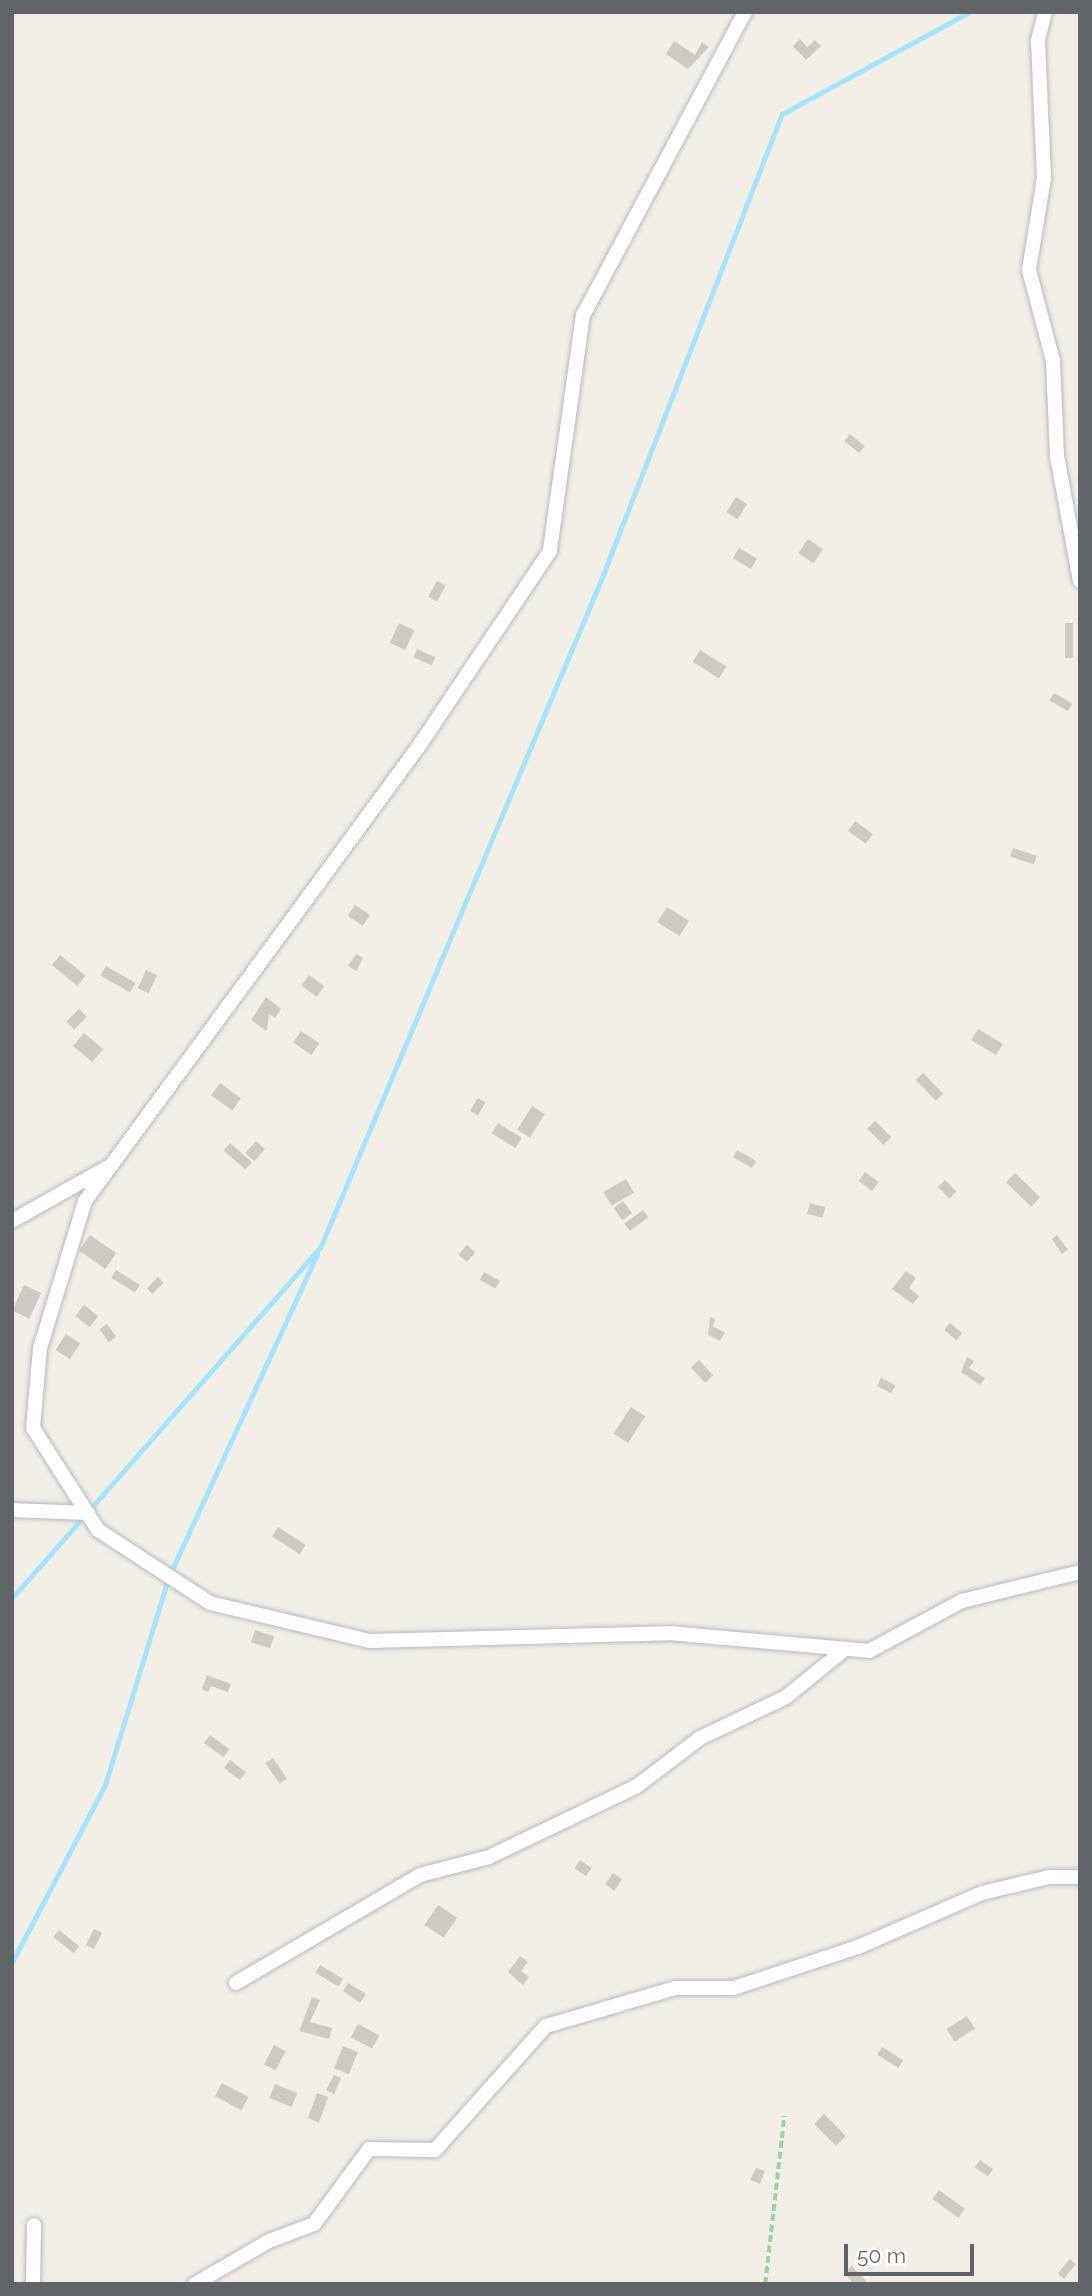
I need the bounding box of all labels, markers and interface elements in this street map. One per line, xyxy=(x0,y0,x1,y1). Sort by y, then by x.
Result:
scale bar xyxy=(847,2230,976,2274)
text: 50 m xyxy=(857,2243,906,2268)

